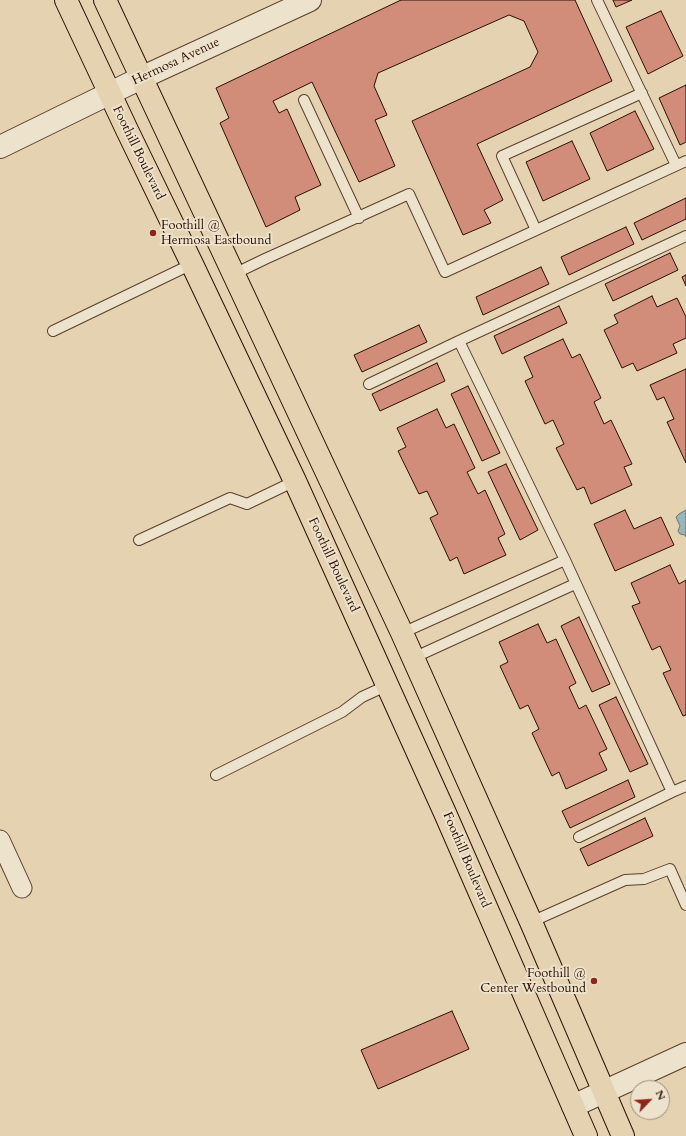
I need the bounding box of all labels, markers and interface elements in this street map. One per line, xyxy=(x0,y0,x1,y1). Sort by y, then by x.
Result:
street label: Hermosa Avenue xyxy=(130,35,222,89)
street label: Foothill Boulevard xyxy=(109,104,167,202)
place label: Foothill @ Hermosa Eastbound xyxy=(161,218,272,249)
marker: Foothill @ Hermosa Eastbound xyxy=(148,228,158,238)
street label: Foothill Boulevard xyxy=(304,515,362,615)
street label: Foothill Boulevard xyxy=(439,810,493,910)
place label: Foothill @ Center Westbound xyxy=(480,966,586,997)
marker: Foothill @ Center Westbound xyxy=(589,976,599,986)
north arrow xyxy=(630,1080,670,1120)
text: N xyxy=(652,1088,669,1103)

